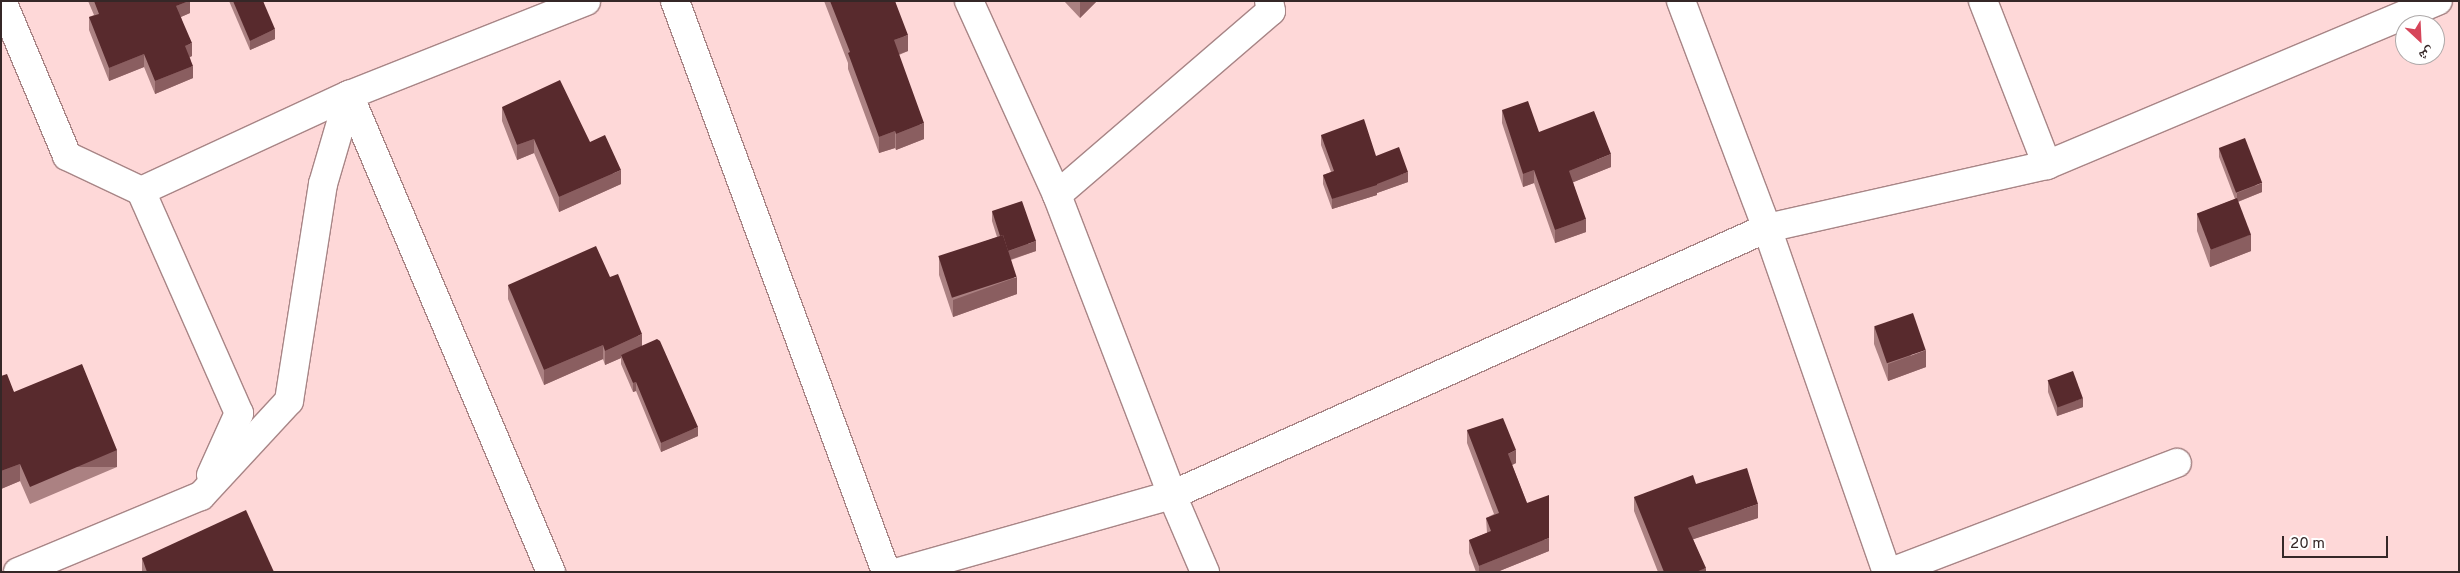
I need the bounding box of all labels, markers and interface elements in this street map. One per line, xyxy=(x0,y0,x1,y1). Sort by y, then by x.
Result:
north arrow xyxy=(2395,15,2445,65)
text: ش xyxy=(2416,42,2436,64)
scale bar xyxy=(2285,526,2391,558)
text: 20 m xyxy=(2290,535,2325,554)

